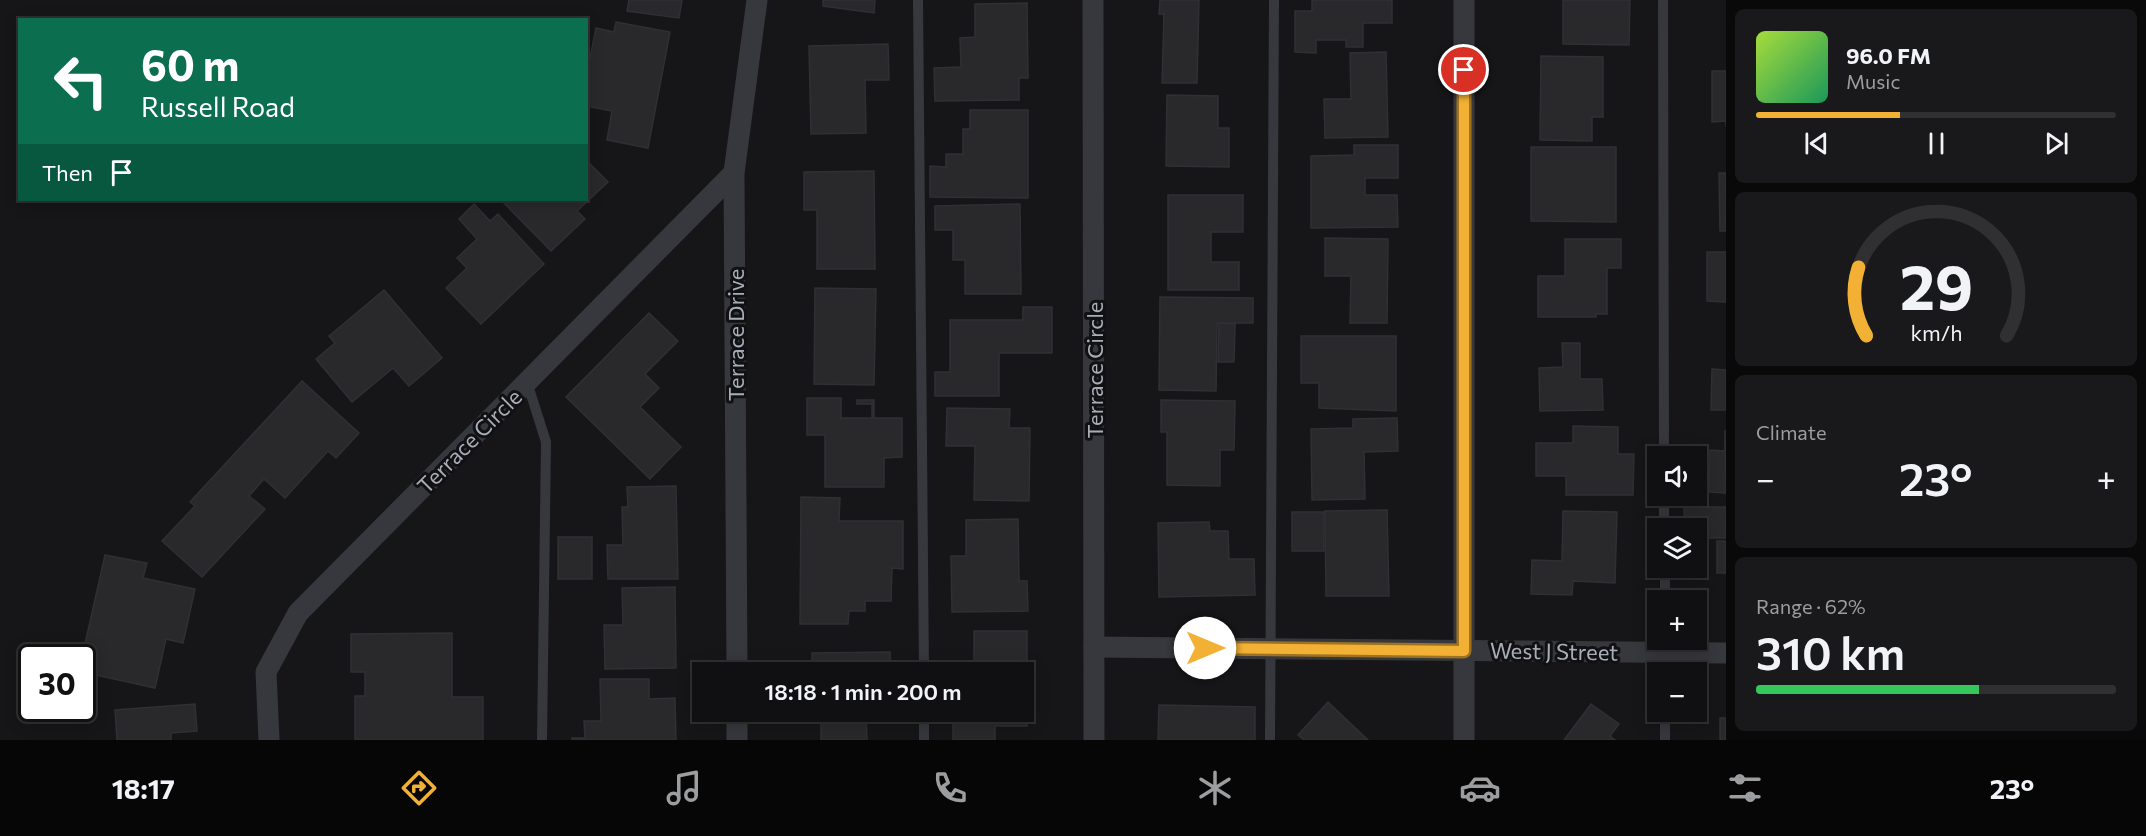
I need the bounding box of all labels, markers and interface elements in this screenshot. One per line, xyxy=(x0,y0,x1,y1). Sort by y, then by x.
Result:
text: 60 m xyxy=(141,38,240,90)
icon: left xyxy=(42,42,120,120)
text: 96.0 FM xyxy=(1846,42,1931,69)
pin xyxy=(1438,44,1489,95)
icon: arrive xyxy=(1447,53,1480,86)
text: Music xyxy=(1846,69,1900,93)
text: Russell Road xyxy=(141,90,295,123)
icon: previous xyxy=(1800,127,1833,160)
icon: pause xyxy=(1920,127,1953,160)
icon: next xyxy=(2040,127,2073,160)
icon: arrive xyxy=(105,156,138,189)
text: Then xyxy=(42,159,93,186)
text: 29 xyxy=(1899,247,1973,323)
street label: Terrace Drive xyxy=(722,269,749,401)
street label: Terrace Circle xyxy=(1081,302,1108,438)
text: km/h xyxy=(1910,319,1962,345)
street label: Terrace Circle xyxy=(411,383,527,499)
text: Climate xyxy=(1756,420,1826,444)
map controls xyxy=(1647,446,1707,722)
button: sound xyxy=(1647,446,1707,506)
text: 23° xyxy=(1899,450,1972,505)
text: − xyxy=(1756,457,1775,498)
text: + xyxy=(2097,457,2116,498)
button: layers xyxy=(1647,518,1707,578)
button: + xyxy=(1647,590,1707,650)
text: Range · 62% xyxy=(1756,594,1866,618)
position arrow xyxy=(1173,616,1237,680)
text: 310 km xyxy=(1756,624,1905,679)
street label: West J Street xyxy=(1490,636,1618,666)
speed limit sign: 30 xyxy=(18,644,96,722)
button: − xyxy=(1647,662,1707,722)
text: 18:18 · 1 min · 200 m xyxy=(765,678,961,705)
icon: directions xyxy=(398,767,440,809)
icon: music xyxy=(663,767,705,809)
icon: phone xyxy=(929,767,971,809)
icon: climate xyxy=(1194,767,1236,809)
icon: car xyxy=(1459,767,1501,809)
icon: filters xyxy=(1724,767,1766,809)
text: 18:17 xyxy=(112,772,175,805)
text: 23° xyxy=(1990,772,2034,805)

